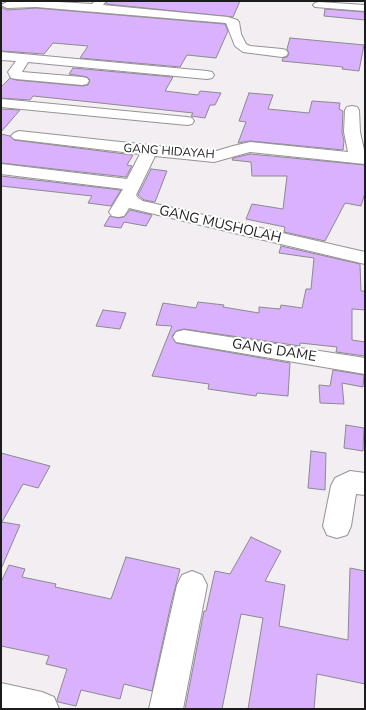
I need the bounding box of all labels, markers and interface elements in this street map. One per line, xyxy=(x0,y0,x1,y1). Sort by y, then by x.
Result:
street label: GANG HIDAYAH xyxy=(123,142,215,162)
street label: GANG MUSHOLAH xyxy=(157,203,283,247)
street label: GANG DAME xyxy=(231,336,317,366)

